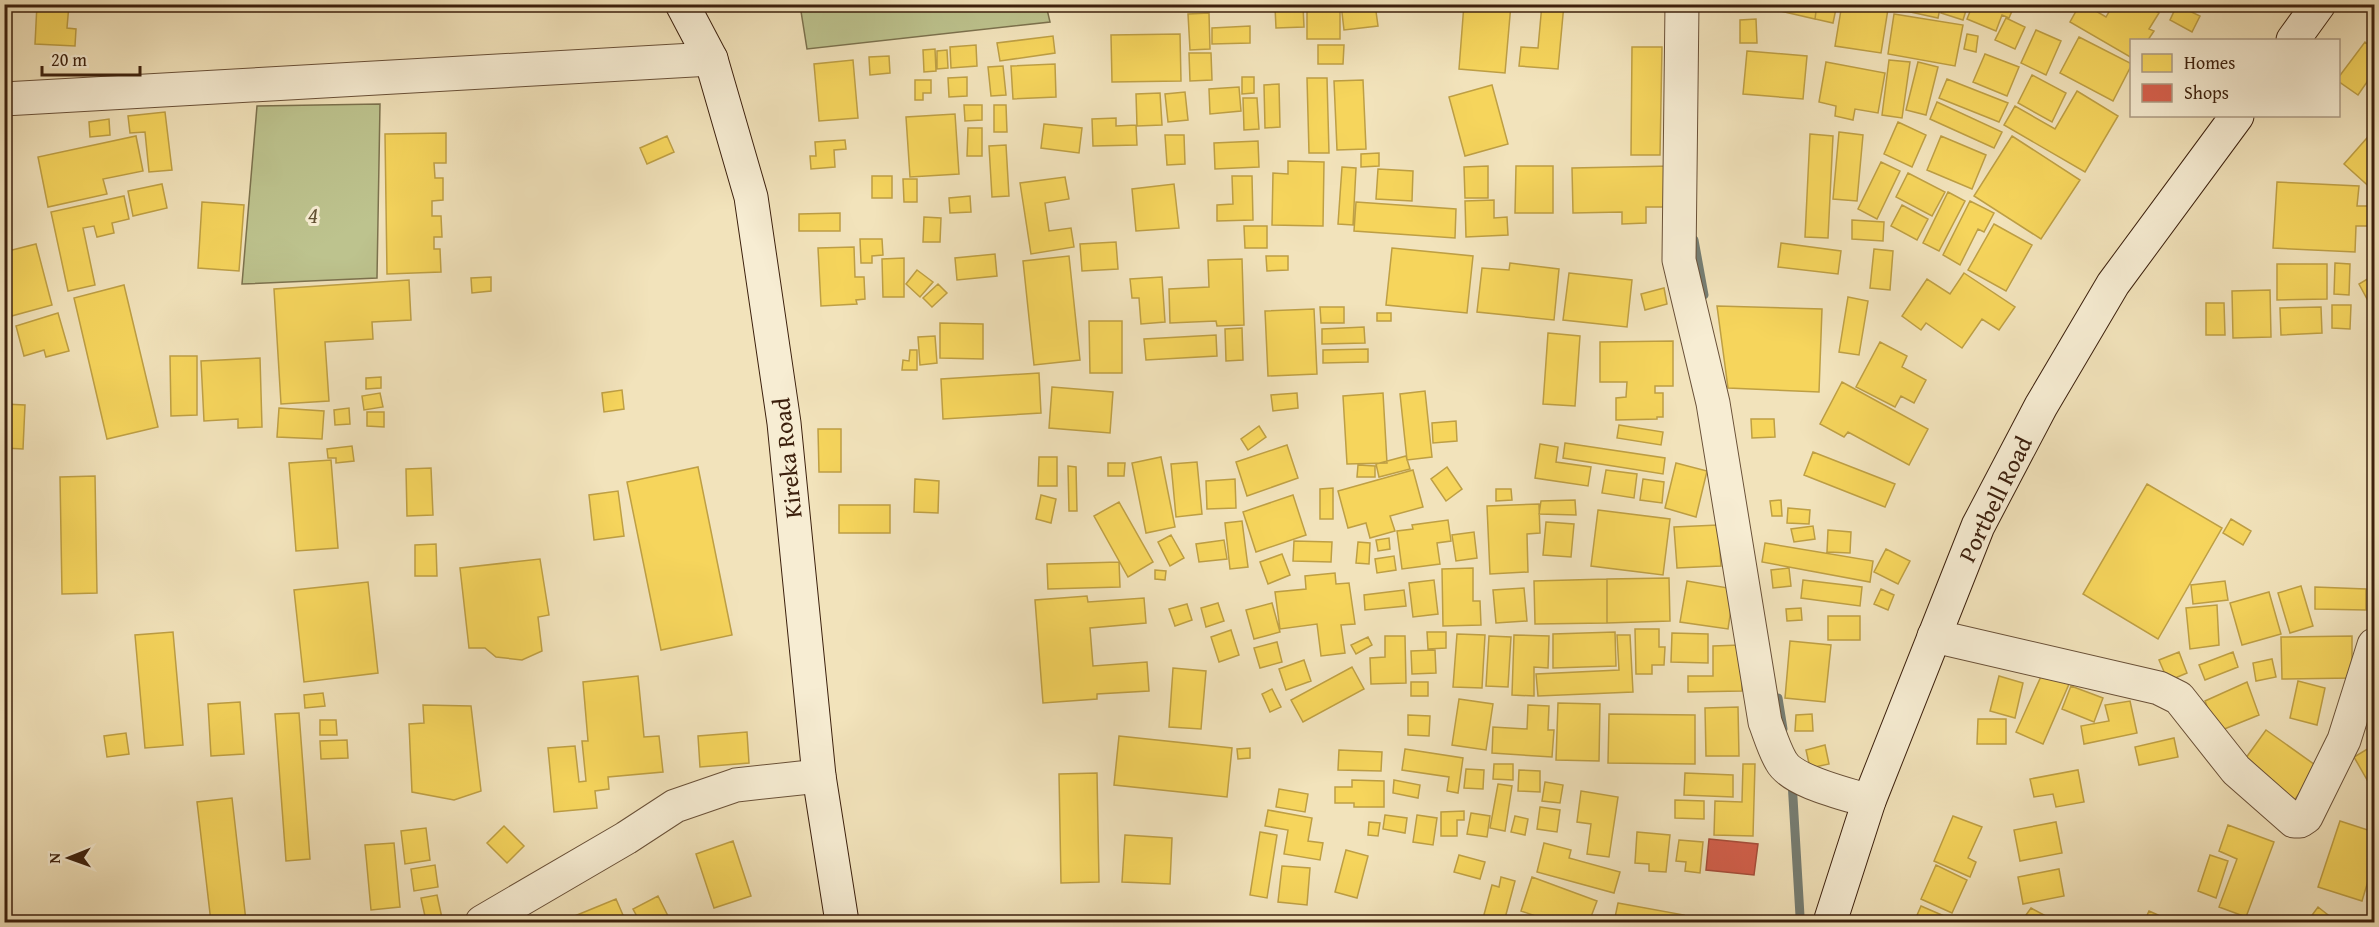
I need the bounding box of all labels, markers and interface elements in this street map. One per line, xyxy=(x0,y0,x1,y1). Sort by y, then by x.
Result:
scale bar xyxy=(42,39,140,77)
legend xyxy=(2130,39,2340,117)
text: 20 m xyxy=(51,46,87,73)
text: Homes xyxy=(2184,49,2235,76)
text: Shops xyxy=(2184,79,2229,106)
park label: 4 xyxy=(308,197,318,232)
street label: Kireka Road xyxy=(763,396,811,520)
street label: Portbell Road xyxy=(1949,430,2041,568)
north arrow xyxy=(39,828,99,888)
text: N xyxy=(42,852,66,864)

